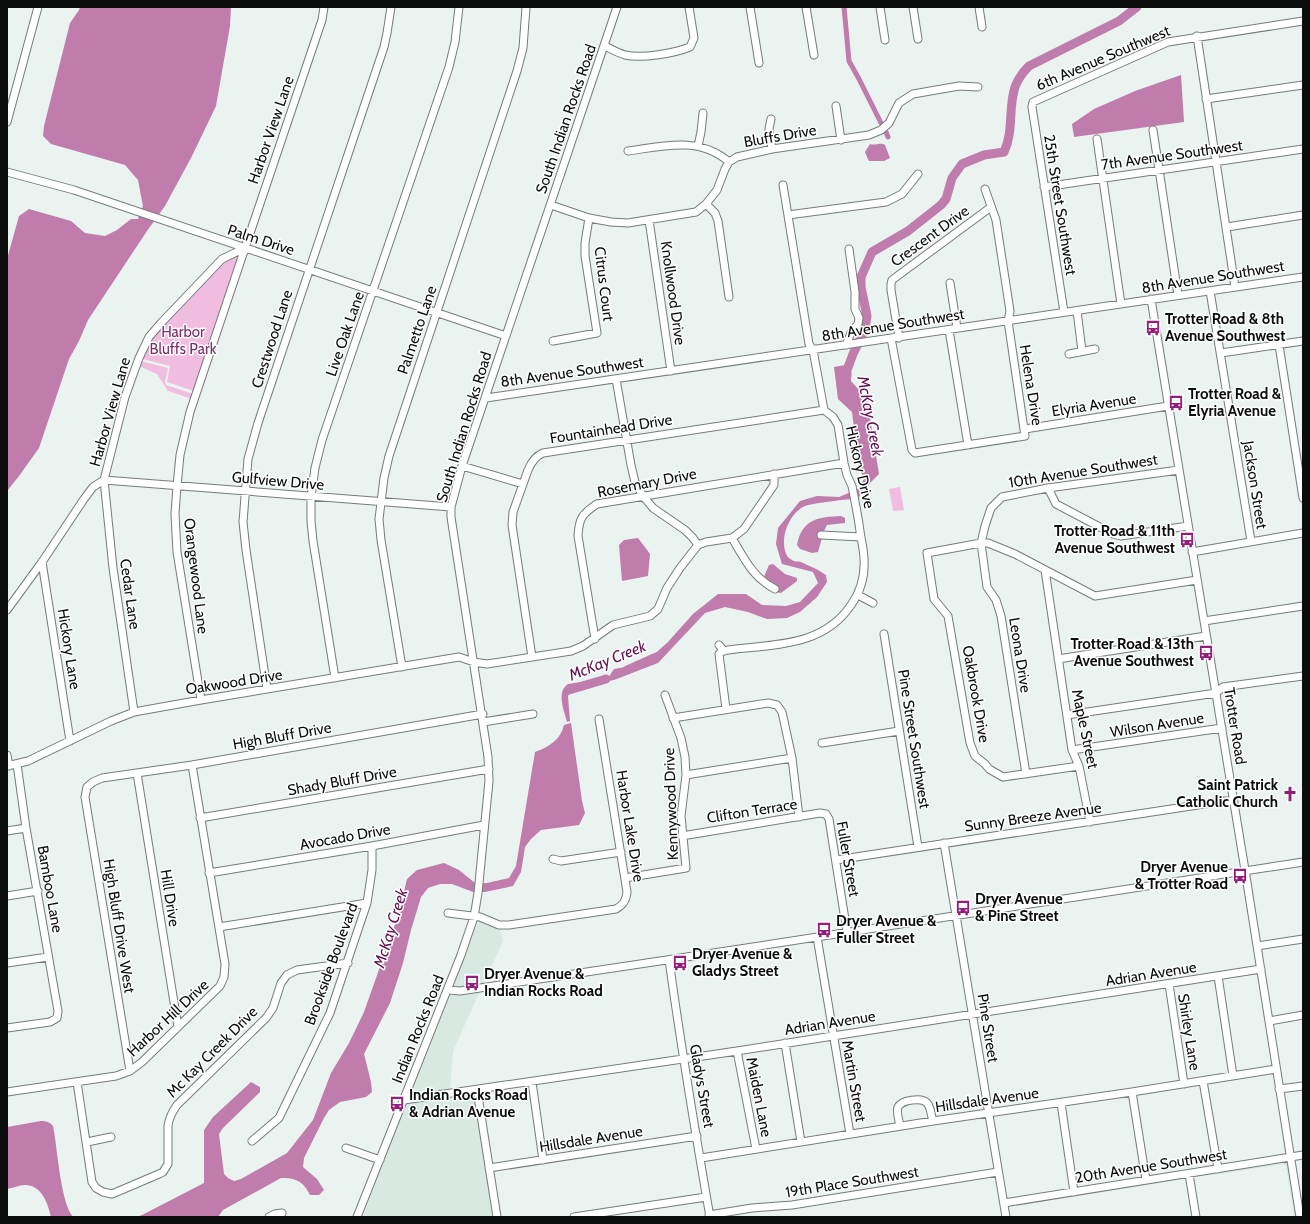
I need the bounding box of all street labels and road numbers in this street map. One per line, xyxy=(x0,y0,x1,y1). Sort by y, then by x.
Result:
street label: 6th Avenue Southwest xyxy=(1033,22,1173,94)
street label: South Indian Rocks Road xyxy=(532,42,600,196)
street label: Harbor View Lane xyxy=(244,73,298,186)
street label: Bluffs Drive xyxy=(742,121,818,151)
street label: 25th Street Southwest xyxy=(1040,133,1080,277)
street label: 7th Avenue Southwest xyxy=(1100,136,1244,174)
street label: Crescent Drive xyxy=(887,201,973,270)
street label: Palm Drive xyxy=(225,221,297,259)
street label: Knollwood Drive xyxy=(657,240,689,346)
street label: Citrus Court xyxy=(590,246,618,322)
street label: 8th Avenue Southwest xyxy=(1140,257,1286,297)
street label: Palmetto Lane xyxy=(393,283,441,377)
street label: Crestwood Lane xyxy=(248,287,296,390)
street label: Live Oak Lane xyxy=(322,289,368,379)
street label: 8th Avenue Southwest xyxy=(820,305,966,345)
street label: Helena Drive xyxy=(1016,343,1046,427)
street label: South Indian Rocks Road xyxy=(432,349,496,505)
street label: 8th Avenue Southwest xyxy=(499,353,645,391)
street label: Harbor View Lane xyxy=(86,355,134,469)
street label: Elyria Avenue xyxy=(1050,389,1138,421)
street label: Fountainhead Drive xyxy=(548,410,674,448)
street label: Hickory Drive xyxy=(842,424,878,510)
street label: Jackson Street xyxy=(1239,439,1271,530)
street label: 10th Avenue Southwest xyxy=(1007,450,1159,492)
street label: Rosemary Drive xyxy=(596,465,698,501)
street label: Gulfview Drive xyxy=(231,468,325,494)
street label: Orangewood Lane xyxy=(180,517,212,635)
street label: Cedar Lane xyxy=(116,558,144,631)
street label: Hickory Lane xyxy=(54,607,84,691)
street label: Leona Drive xyxy=(1005,616,1035,694)
street label: Oakbrook Drive xyxy=(959,644,993,744)
street label: Oakwood Drive xyxy=(184,665,284,699)
street label: Pine Street Southwest xyxy=(894,668,934,810)
street label: Trotter Road xyxy=(1220,686,1250,766)
street label: Maple Street xyxy=(1068,688,1102,770)
street label: Wilson Avenue xyxy=(1109,709,1205,741)
street label: High Bluff Drive xyxy=(231,718,333,754)
street label: Kennywood Drive xyxy=(660,747,682,861)
street label: Shady Bluff Drive xyxy=(286,762,398,799)
street label: Harbor Lake Drive xyxy=(612,769,648,883)
street label: Clifton Terrace xyxy=(705,795,799,827)
street label: Sunny Breeze Avenue xyxy=(963,798,1103,836)
street label: Avocado Drive xyxy=(298,820,392,854)
street label: Fuller Street xyxy=(832,820,864,898)
street label: Bamboo Lane xyxy=(33,844,67,934)
street label: High Bluff Drive West xyxy=(99,858,139,994)
street label: Hill Drive xyxy=(157,868,183,928)
street label: Brookside Boulevard xyxy=(300,900,362,1028)
street label: Adrian Avenue xyxy=(1104,958,1198,990)
street label: Indian Rocks Road xyxy=(388,972,448,1086)
street label: Harbor Hill Drive xyxy=(124,975,213,1060)
street label: Pine Street xyxy=(974,992,1002,1064)
street label: Shirley Lane xyxy=(1174,992,1204,1072)
street label: Mc Kay Creek Drive xyxy=(163,1003,261,1101)
street label: Adrian Avenue xyxy=(783,1007,877,1039)
street label: Martin Street xyxy=(838,1039,870,1123)
street label: Gladys Street xyxy=(686,1043,718,1129)
street label: Maiden Lane xyxy=(742,1056,776,1139)
street label: Hillsdale Avenue xyxy=(934,1084,1040,1116)
street label: Hillsdale Avenue xyxy=(538,1122,644,1156)
street label: 20th Avenue Southwest xyxy=(1074,1145,1228,1187)
street label: 19th Place Southwest xyxy=(784,1163,920,1201)

